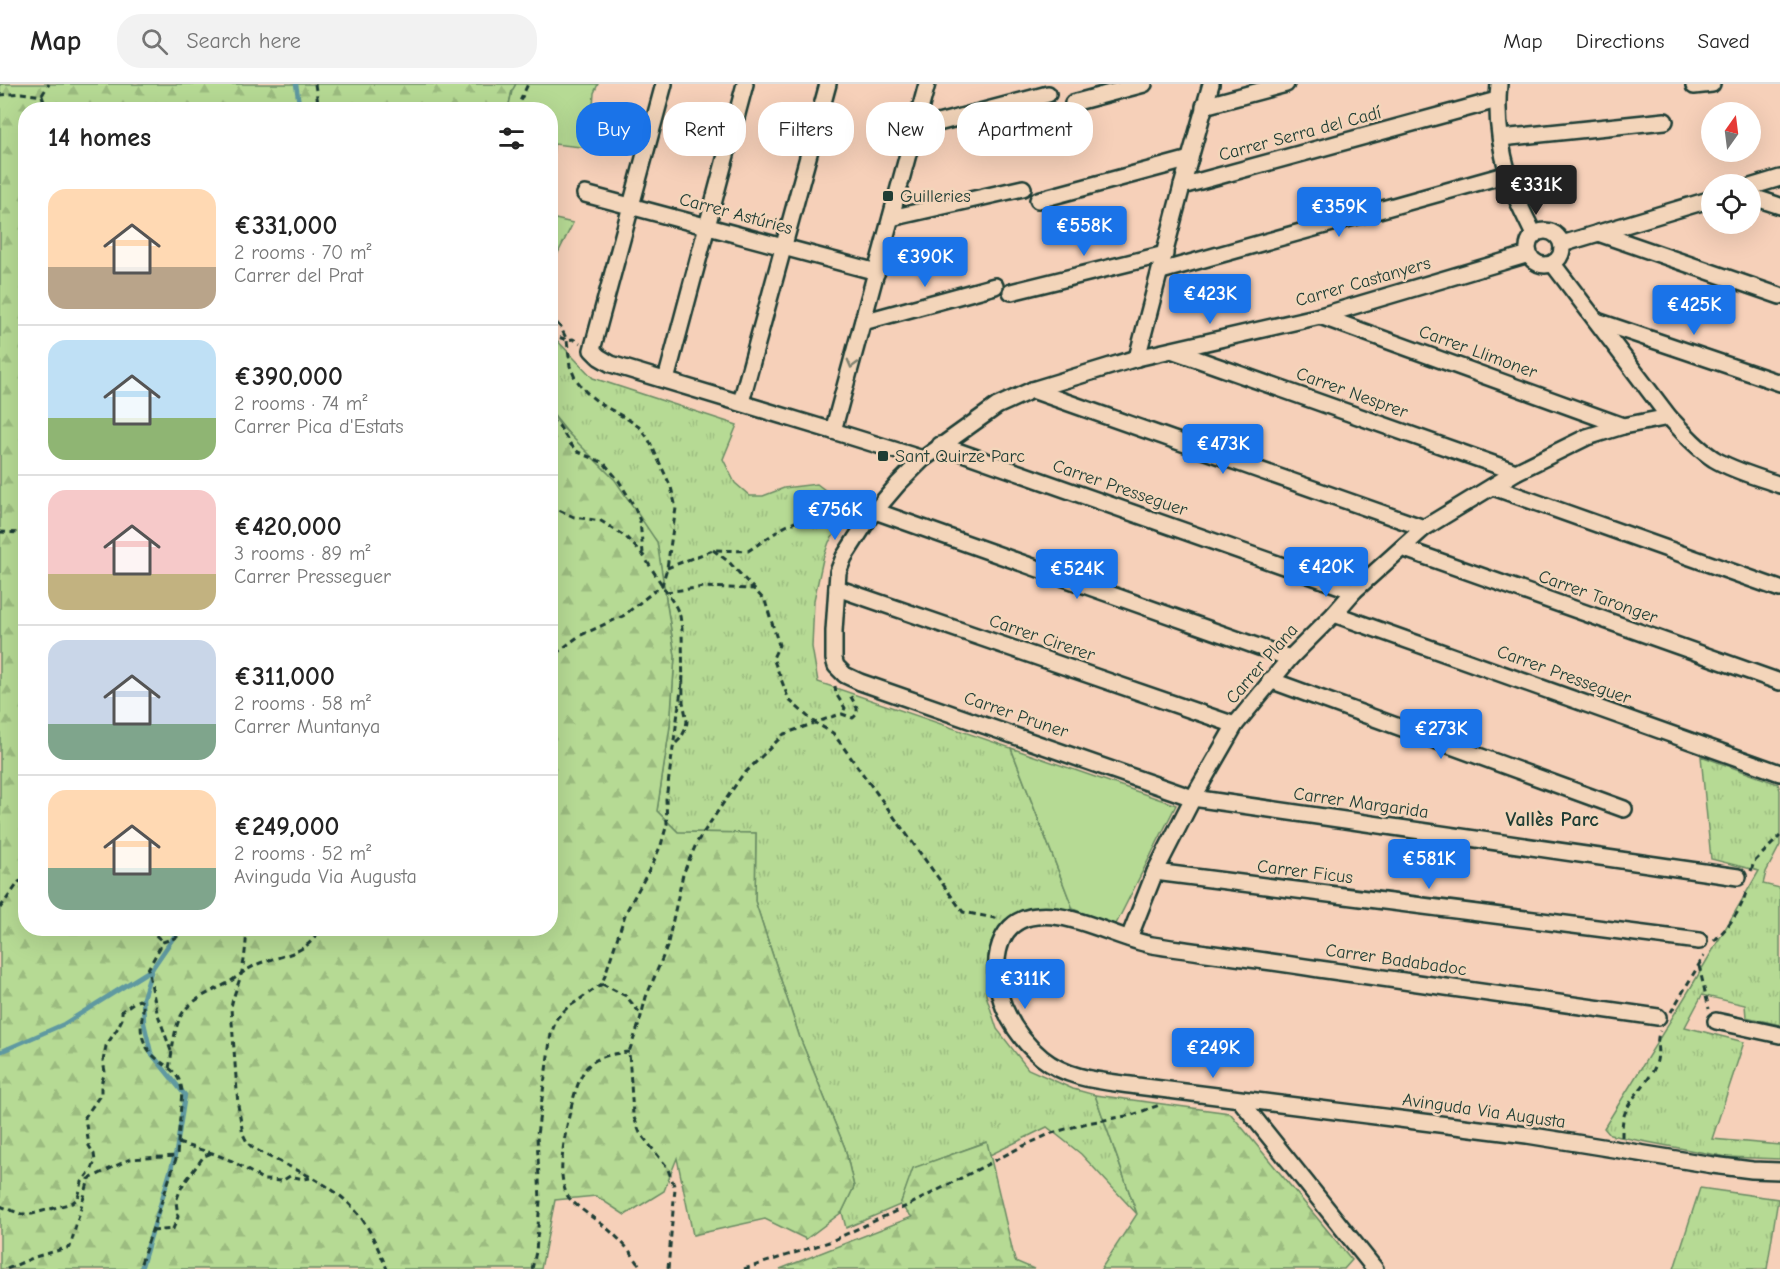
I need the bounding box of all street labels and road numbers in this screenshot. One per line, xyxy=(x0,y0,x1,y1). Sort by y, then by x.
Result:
street label: Carrer Serra del Cadí xyxy=(1217,102,1384,166)
street label: Carrer Astúries xyxy=(677,189,795,239)
street label: Carrer Castanyers xyxy=(1293,253,1433,311)
street label: Carrer Llimoner xyxy=(1416,321,1541,383)
street label: Carrer Nesprer xyxy=(1293,363,1412,423)
street label: Carrer Presseguer xyxy=(1050,455,1191,521)
street label: Carrer Taronger xyxy=(1535,566,1661,629)
street label: Carrer Cirerer xyxy=(986,610,1098,666)
street label: Carrer Plana xyxy=(1222,620,1302,708)
street label: Carrer Presseguer xyxy=(1494,641,1635,709)
street label: Carrer Pruner xyxy=(961,687,1072,743)
street label: Carrer Margarida xyxy=(1292,783,1430,823)
street label: Carrer Ficus xyxy=(1256,856,1354,888)
street label: Carrer Badabadoc xyxy=(1324,940,1468,980)
street label: Avinguda Via Augusta xyxy=(1401,1089,1567,1133)

